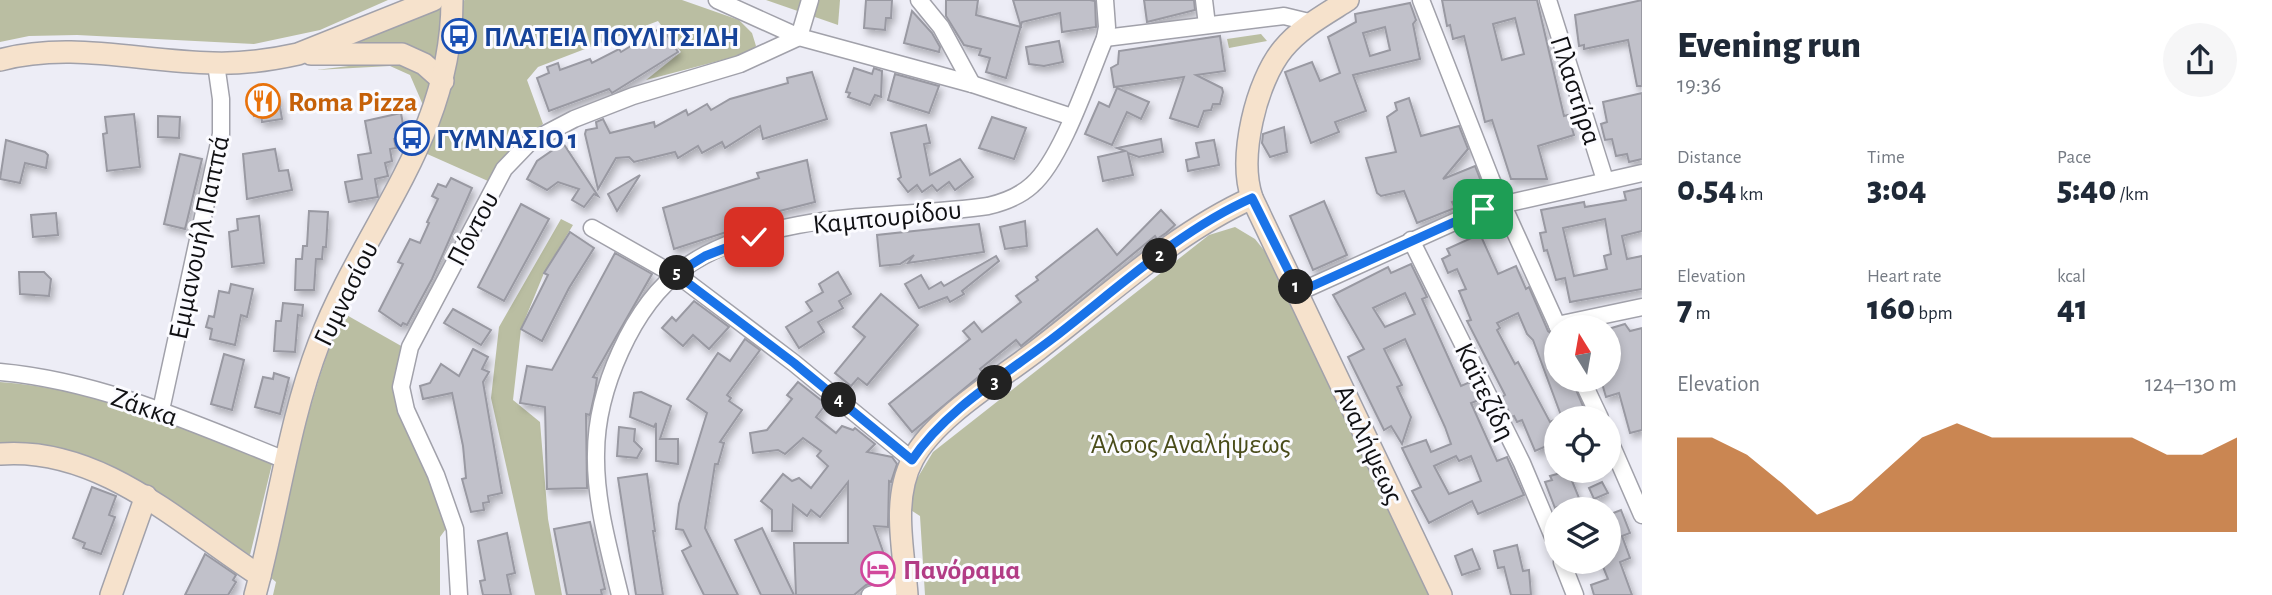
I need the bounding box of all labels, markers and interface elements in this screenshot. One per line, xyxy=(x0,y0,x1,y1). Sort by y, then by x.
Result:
bus stop icon: ΠΛΑΤΕΙΑ ΠΟΥΛΙΤΣΙΔΗ xyxy=(440,17,478,55)
button: share xyxy=(2163,23,2237,97)
place label: ΠΛΑΤΕΙΑ ΠΟΥΛΙΤΣΙΔΗ xyxy=(484,24,739,52)
text: Evening run xyxy=(1677,27,1861,65)
street label: Πλαστήρα xyxy=(1544,33,1606,149)
text: 19:36 xyxy=(1677,74,1721,97)
restaurant icon: Roma Pizza xyxy=(244,82,282,120)
place label: Roma Pizza xyxy=(288,89,418,117)
bus stop icon: ΓΥΜΝΑΣΙΟ 1 xyxy=(393,119,431,157)
place label: ΓΥΜΝΑΣΙΟ 1 xyxy=(436,126,578,154)
street label: Εμμανουήλ Παππά xyxy=(165,133,235,342)
text: Distance xyxy=(1677,148,1741,167)
text: Time xyxy=(1867,148,1905,167)
text: Pace xyxy=(2057,148,2091,167)
text: 0.54 xyxy=(1677,172,1736,207)
text: 3:04 xyxy=(1867,172,1927,207)
text: 5:40 xyxy=(2057,172,2116,207)
pin xyxy=(1453,179,1513,239)
text: km xyxy=(1736,185,1763,204)
text: /km xyxy=(2116,185,2149,204)
street label: Πόντου xyxy=(443,187,505,271)
icon: arrive xyxy=(1464,190,1502,228)
street label: Καμπουρίδου xyxy=(811,196,963,240)
pin xyxy=(724,207,784,267)
icon: check xyxy=(735,218,773,256)
street label: Γυμνασίου xyxy=(310,237,384,351)
pin: 2 xyxy=(1142,238,1178,274)
text: 2 xyxy=(1155,246,1164,265)
pin: 5 xyxy=(660,256,694,290)
text: 5 xyxy=(672,263,681,282)
text: Elevation xyxy=(1677,267,1746,286)
text: Heart rate xyxy=(1867,267,1942,286)
text: kcal xyxy=(2057,267,2086,286)
pin: 1 xyxy=(1278,270,1314,304)
text: 1 xyxy=(1292,277,1299,296)
text: 7 xyxy=(1677,291,1692,326)
text: 160 xyxy=(1867,291,1915,326)
text: 41 xyxy=(2057,291,2088,326)
text: m xyxy=(1692,304,1711,323)
text: bpm xyxy=(1915,304,1953,323)
north arrow xyxy=(1544,315,1620,392)
map controls xyxy=(1544,315,1621,574)
street label: Καϊτεζίδη xyxy=(1449,339,1520,445)
pin: 3 xyxy=(978,366,1012,400)
text: 3 xyxy=(990,373,999,392)
text: Elevation xyxy=(1677,373,1760,396)
text: 124–130 m xyxy=(2145,373,2237,396)
street label: Αναλήψεως xyxy=(1328,381,1408,509)
pin: 4 xyxy=(822,382,856,418)
street label: Ζάκκα xyxy=(108,384,181,432)
text: 4 xyxy=(834,390,843,409)
button: locate xyxy=(1544,406,1621,483)
park label: Άλσος Αναλήψεως xyxy=(1089,431,1291,459)
button: layers xyxy=(1544,497,1621,574)
hotel icon: Πανόραμα xyxy=(859,550,897,588)
place label: Πανόραμα xyxy=(903,557,1021,585)

